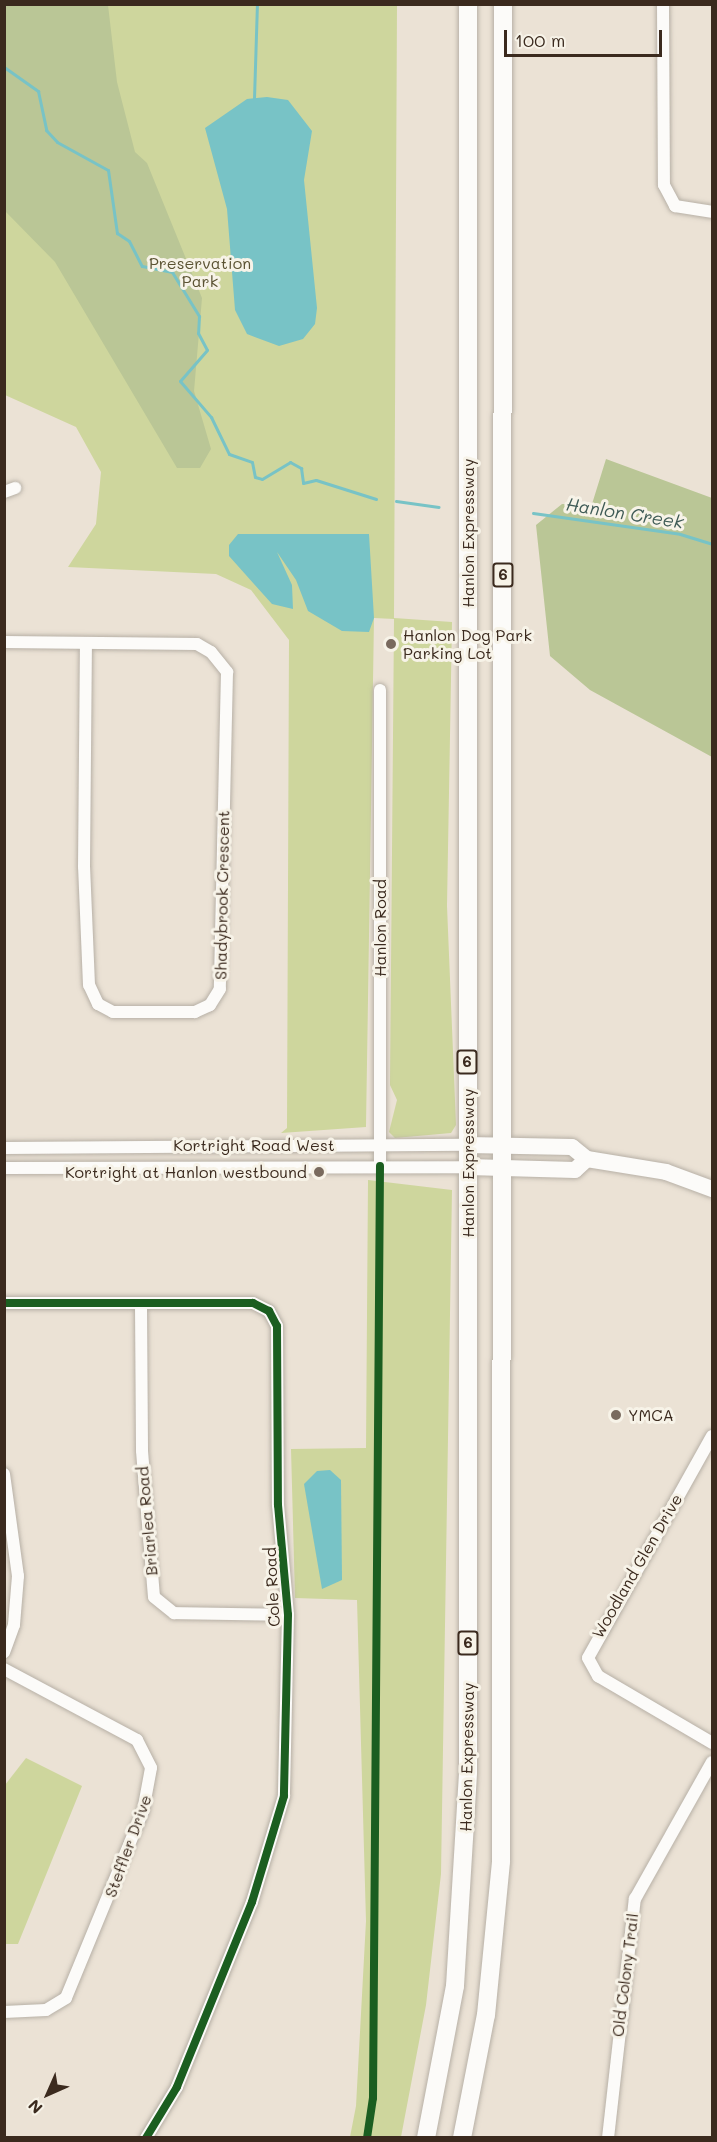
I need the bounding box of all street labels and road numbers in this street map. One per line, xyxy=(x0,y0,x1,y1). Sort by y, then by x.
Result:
street label: Hanlon Expressway xyxy=(458,458,478,608)
road number: 6 xyxy=(491,563,515,587)
street label: Shadybrook Crescent xyxy=(211,810,233,980)
street label: Hanlon Road xyxy=(370,879,390,977)
road number: 6 xyxy=(455,1050,479,1074)
street label: Hanlon Expressway xyxy=(458,1088,478,1238)
street label: Kortright Road West xyxy=(173,1135,335,1155)
street label: Briarlea Road xyxy=(133,1466,161,1576)
street label: Woodland Glen Drive xyxy=(588,1490,686,1642)
street label: Cole Road xyxy=(260,1547,284,1627)
road number: 6 xyxy=(456,1631,480,1655)
street label: Hanlon Expressway xyxy=(456,1682,478,1832)
street label: Steffler Drive xyxy=(101,1792,155,1900)
street label: Old Colony Trail xyxy=(608,1912,642,2038)

